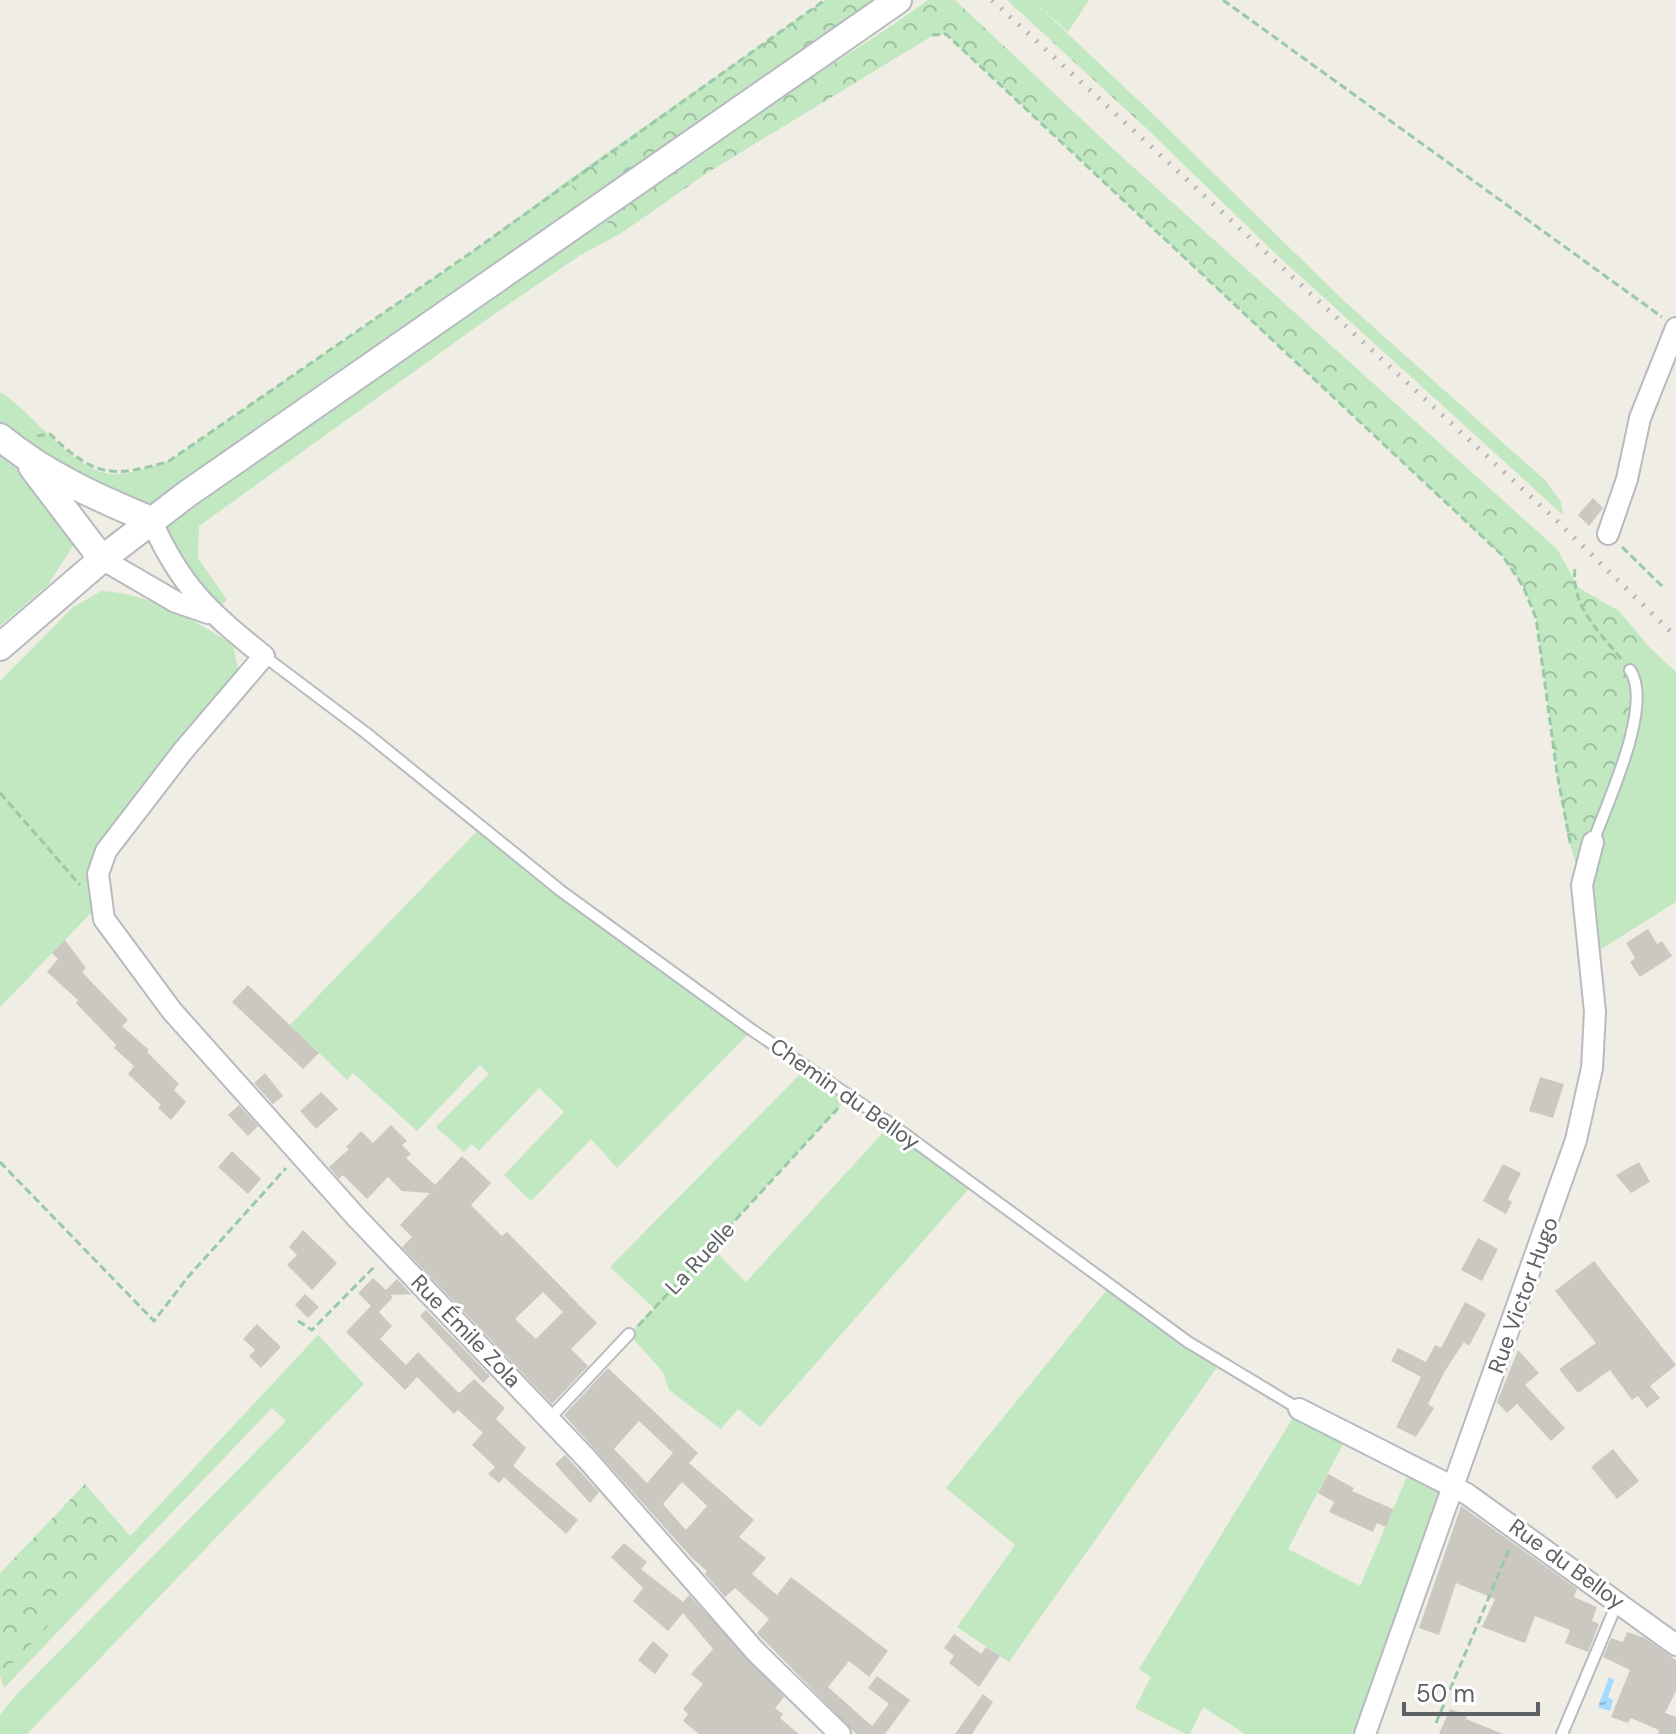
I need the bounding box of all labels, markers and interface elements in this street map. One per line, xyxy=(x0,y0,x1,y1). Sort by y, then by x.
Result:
street label: Chemin du Belloy xyxy=(764,1031,926,1157)
street label: Rue Victor Hugo xyxy=(1481,1213,1565,1377)
street label: La Ruelle xyxy=(659,1215,741,1301)
street label: Rue Émile Zola xyxy=(405,1268,527,1394)
street label: Rue du Belloy xyxy=(1503,1512,1631,1616)
scale bar xyxy=(1404,1666,1538,1716)
text: 50 m xyxy=(1416,1678,1475,1709)

